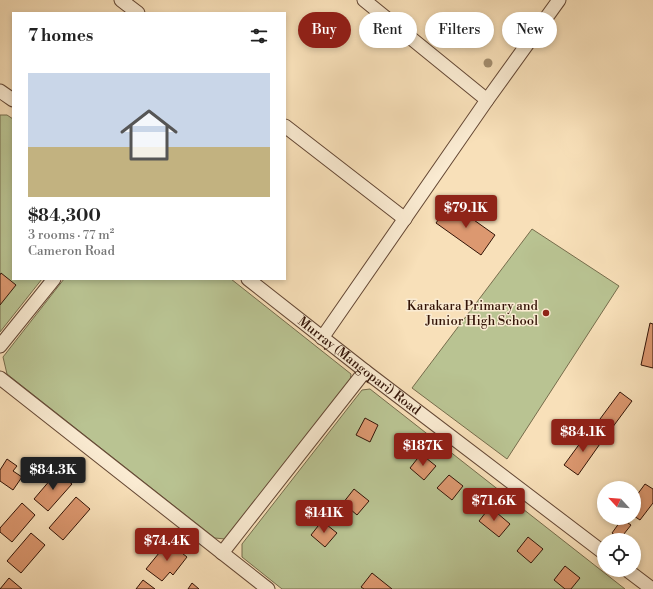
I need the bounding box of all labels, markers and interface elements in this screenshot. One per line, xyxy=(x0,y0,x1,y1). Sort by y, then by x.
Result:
chip: Buy xyxy=(298,12,351,48)
chip: Rent xyxy=(359,12,417,48)
chip: Filters xyxy=(425,12,494,48)
chip: New xyxy=(502,12,557,48)
text: 7 homes xyxy=(28,25,93,47)
icon: filters xyxy=(248,25,270,47)
icon: home xyxy=(113,99,185,171)
pin: $79.1K xyxy=(433,195,499,229)
text: $79.1K xyxy=(444,200,488,216)
text: $84,300 xyxy=(28,205,101,227)
text: 3 rooms · 77 m² xyxy=(28,227,114,243)
text: Cameron Road xyxy=(28,243,115,259)
place label: Karakara Primary and Junior High School xyxy=(407,298,539,329)
marker: Karakara Primary and Junior High School xyxy=(541,308,551,318)
street label: Murray (Mangopari) Road xyxy=(295,313,424,419)
pin: $84.1K xyxy=(550,419,616,453)
text: $84.1K xyxy=(560,424,606,440)
pin: $187K xyxy=(395,433,451,467)
text: $187K xyxy=(403,438,443,454)
pin: $84.3K xyxy=(20,457,86,491)
text: $84.3K xyxy=(30,462,76,478)
north arrow xyxy=(597,481,641,525)
map controls xyxy=(597,481,641,577)
pin: $71.6K xyxy=(461,488,527,522)
text: $71.6K xyxy=(472,493,516,509)
pin: $141K xyxy=(296,500,352,534)
text: $141K xyxy=(305,505,343,521)
pin: $74.4K xyxy=(134,528,200,562)
text: $74.4K xyxy=(144,533,190,549)
button: locate xyxy=(597,533,641,577)

